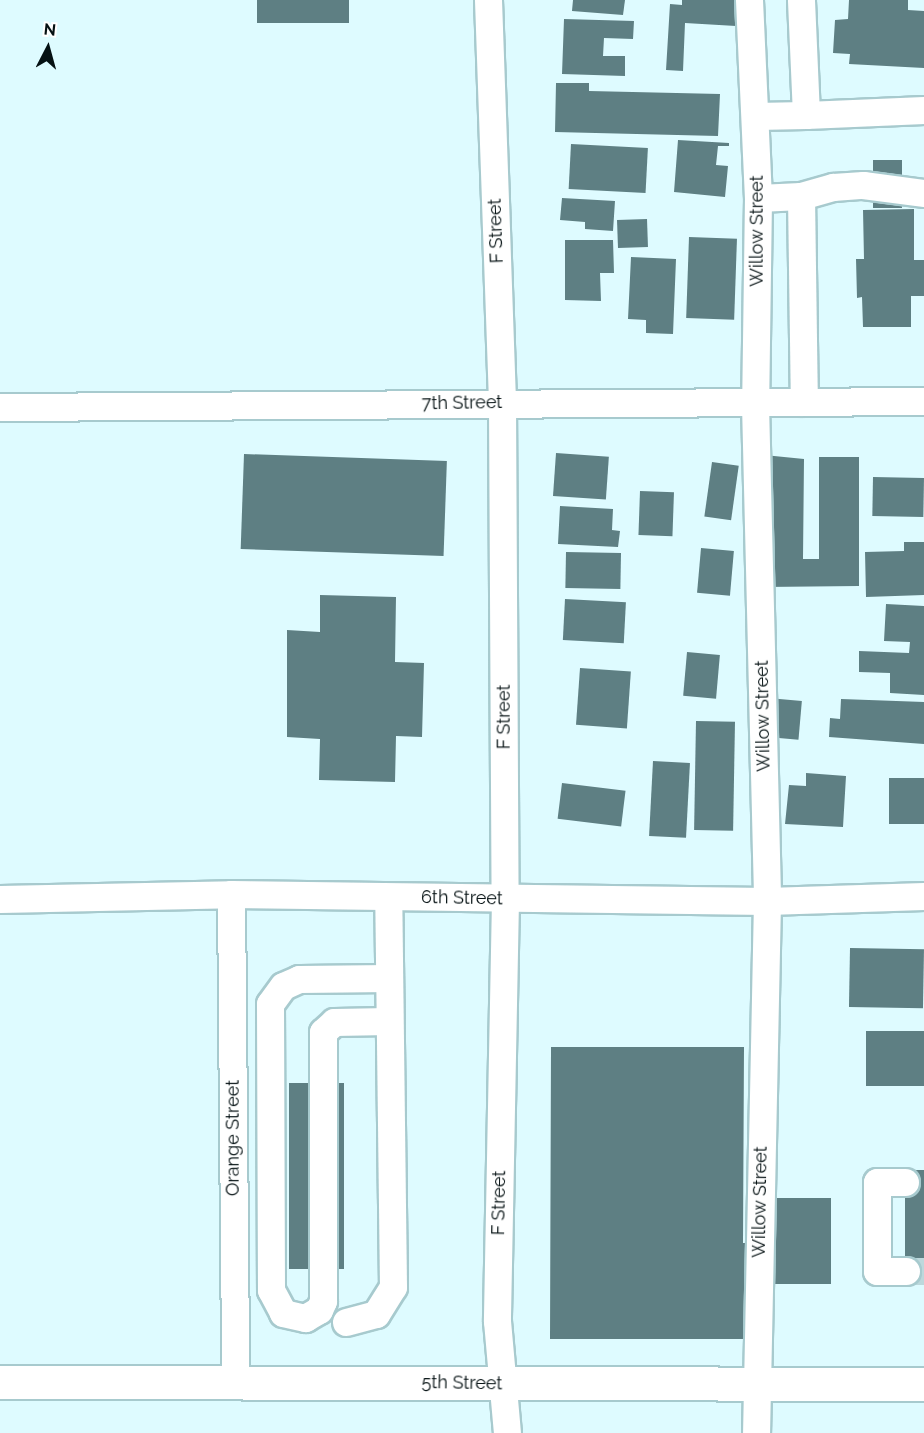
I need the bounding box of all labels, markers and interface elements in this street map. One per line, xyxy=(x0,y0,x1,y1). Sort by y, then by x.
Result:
north arrow xyxy=(18,18,78,78)
text: N xyxy=(43,20,57,40)
street label: Willow Street xyxy=(746,175,768,287)
street label: F Street xyxy=(484,198,508,264)
street label: 7th Street xyxy=(421,391,503,415)
street label: Willow Street xyxy=(751,660,775,772)
street label: F Street xyxy=(493,684,515,750)
street label: 6th Street xyxy=(421,886,503,910)
street label: Orange Street xyxy=(222,1080,244,1196)
street label: Willow Street xyxy=(748,1146,772,1258)
street label: F Street xyxy=(488,1170,510,1236)
street label: 5th Street xyxy=(421,1371,503,1395)

